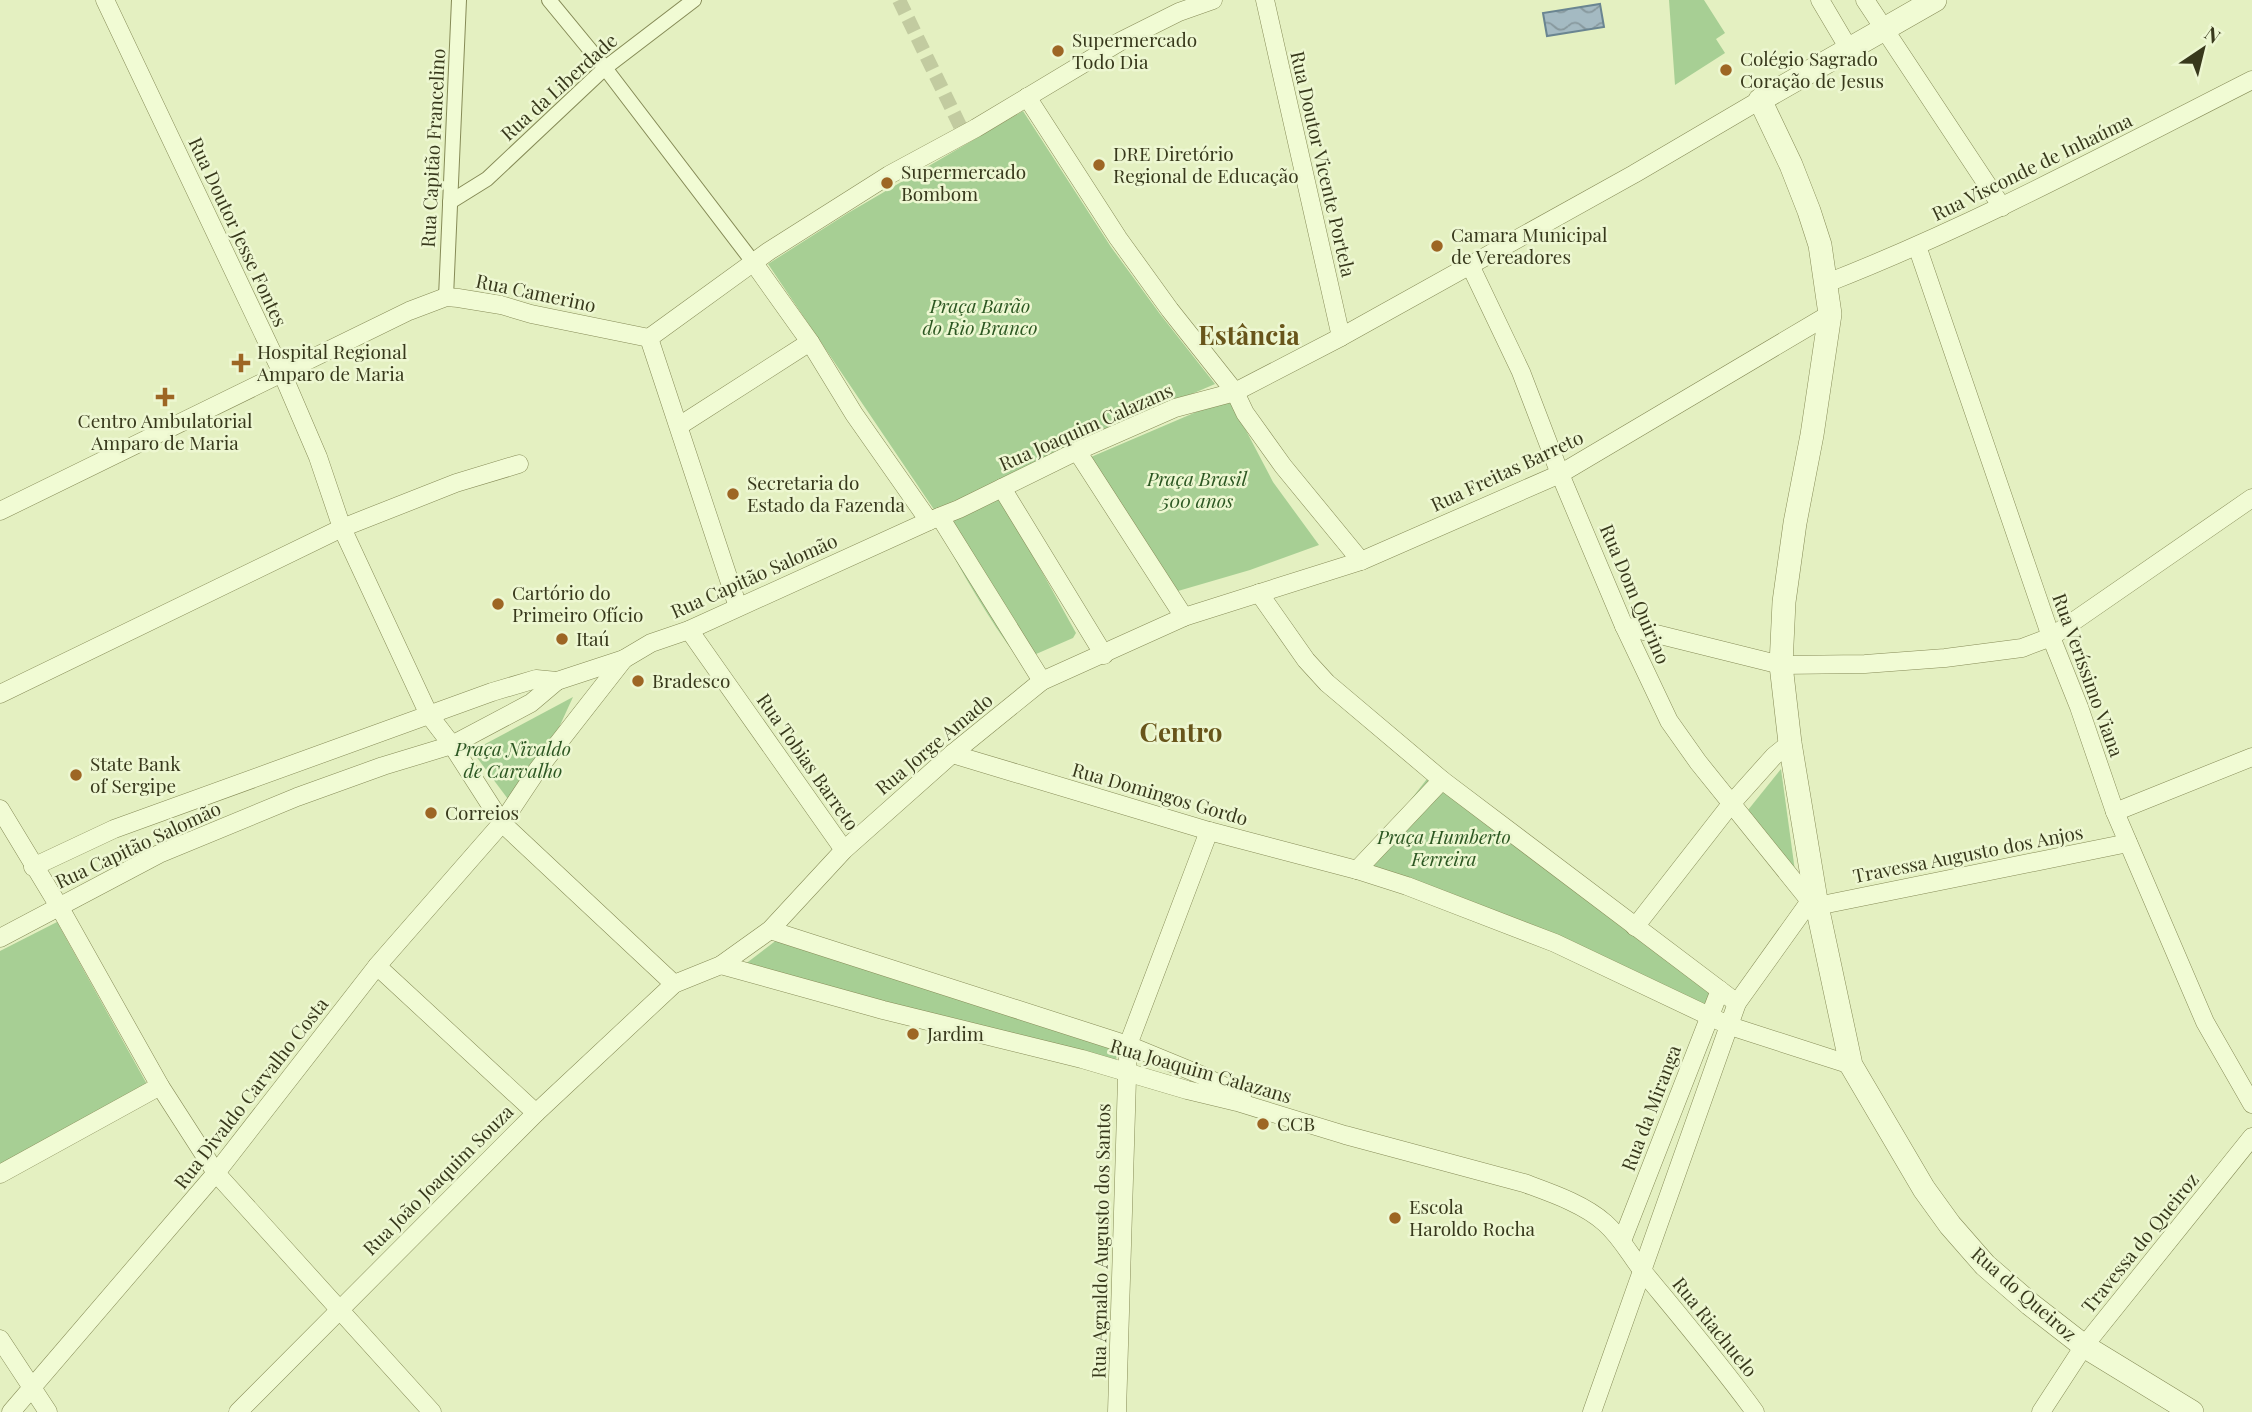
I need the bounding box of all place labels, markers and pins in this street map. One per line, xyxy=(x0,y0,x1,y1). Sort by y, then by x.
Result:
place label: Supermercado Todo Dia xyxy=(1072,26,1197,74)
marker: Supermercado Todo Dia xyxy=(1050,43,1066,59)
place label: Colégio Sagrado Coração de Jesus xyxy=(1740,45,1884,93)
marker: Colégio Sagrado Coração de Jesus xyxy=(1718,62,1734,78)
place label: DRE Diretório Regional de Educação xyxy=(1113,140,1299,188)
marker: DRE Diretório Regional de Educação xyxy=(1091,157,1107,173)
place label: Supermercado Bombom xyxy=(901,158,1026,206)
marker: Supermercado Bombom xyxy=(879,175,895,191)
place label: Camara Municipal de Vereadores xyxy=(1451,221,1608,269)
marker: Camara Municipal de Vereadores xyxy=(1429,238,1445,254)
place label: Hospital Regional Amparo de Maria xyxy=(256,338,408,386)
marker: Hospital Regional Amparo de Maria xyxy=(231,353,251,373)
marker: Centro Ambulatorial Amparo de Maria xyxy=(155,387,175,407)
place label: Centro Ambulatorial Amparo de Maria xyxy=(78,407,253,455)
place label: Secretaria do Estado da Fazenda xyxy=(747,469,905,517)
marker: Secretaria do Estado da Fazenda xyxy=(725,486,741,502)
place label: Cartório do Primeiro Ofício xyxy=(512,579,643,627)
marker: Cartório do Primeiro Ofício xyxy=(490,596,506,612)
place label: Itaú xyxy=(576,625,610,651)
marker: Itaú xyxy=(554,631,570,647)
place label: Bradesco xyxy=(652,667,730,693)
marker: Bradesco xyxy=(630,673,646,689)
place label: State Bank of Sergipe xyxy=(90,750,181,798)
marker: State Bank of Sergipe xyxy=(68,767,84,783)
place label: Correios xyxy=(445,799,519,825)
marker: Correios xyxy=(423,805,439,821)
place label: Jardim xyxy=(926,1020,984,1046)
marker: Jardim xyxy=(905,1026,921,1042)
place label: CCB xyxy=(1277,1110,1315,1136)
marker: CCB xyxy=(1255,1116,1271,1132)
place label: Escola Haroldo Rocha xyxy=(1409,1193,1536,1241)
marker: Escola Haroldo Rocha xyxy=(1387,1210,1403,1226)

